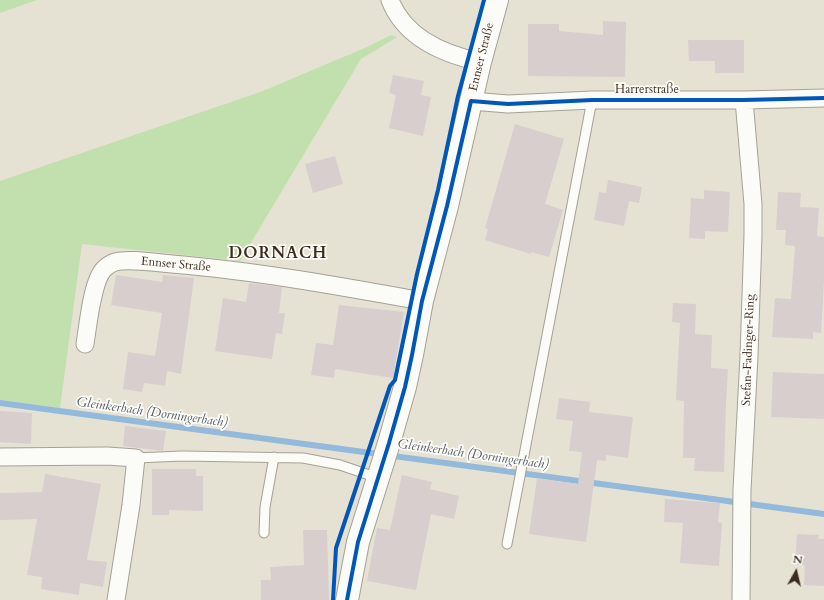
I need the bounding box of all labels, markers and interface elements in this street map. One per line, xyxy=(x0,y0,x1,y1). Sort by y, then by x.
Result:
street label: Ennser Straße xyxy=(467,21,497,93)
street label: Harrerstraße xyxy=(615,83,679,97)
district label: DORNACH xyxy=(229,244,327,264)
street label: Ennser Straße xyxy=(140,255,212,275)
street label: Stefan-Fadinger-Ring xyxy=(740,294,758,406)
water label: Gleinkerbach (Dorningerbach) xyxy=(76,395,228,431)
water label: Gleinkerbach (Dorningerbach) xyxy=(397,437,549,473)
north arrow xyxy=(776,552,816,592)
text: N xyxy=(792,552,804,568)

